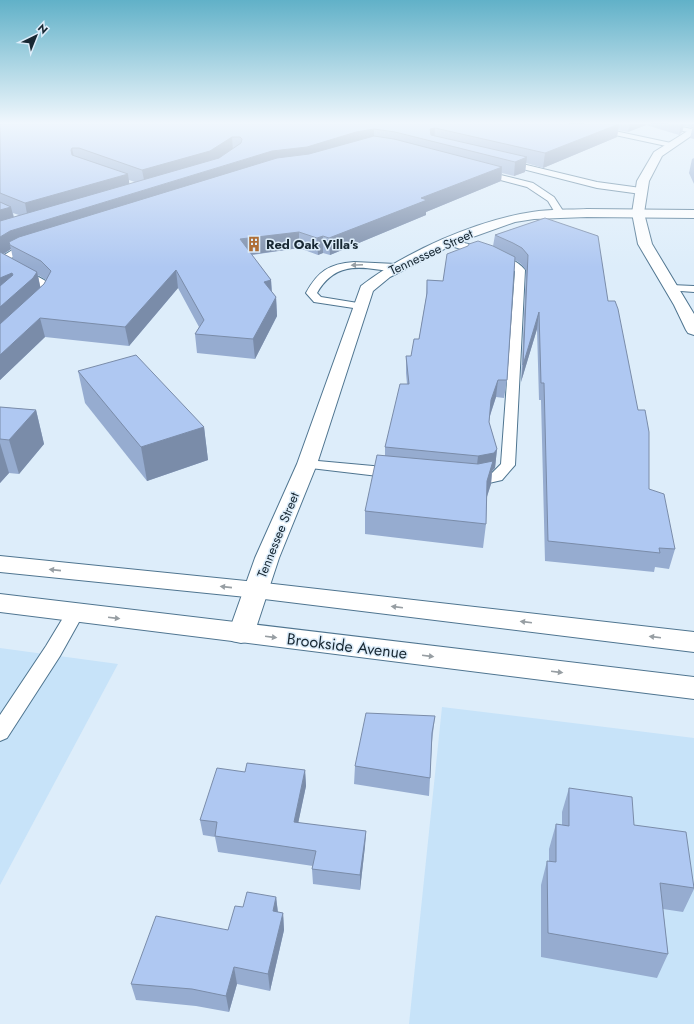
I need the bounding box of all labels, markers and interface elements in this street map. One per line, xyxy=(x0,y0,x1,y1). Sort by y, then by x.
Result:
north arrow xyxy=(16,16,56,56)
text: N xyxy=(34,20,51,38)
street label: Tennessee Street xyxy=(386,224,477,280)
building icon: Red Oak Villa's xyxy=(245,235,263,253)
place label: Red Oak Villa's xyxy=(266,235,358,254)
one-way arrow xyxy=(351,262,363,269)
street label: Tennessee Street xyxy=(252,489,304,581)
one-way arrow xyxy=(49,566,61,573)
one-way arrow xyxy=(220,584,232,591)
one-way arrow xyxy=(391,604,403,610)
one-way arrow xyxy=(108,615,120,621)
one-way arrow xyxy=(520,619,532,625)
street label: Brookside Avenue xyxy=(285,627,409,665)
one-way arrow xyxy=(265,634,277,640)
one-way arrow xyxy=(649,634,661,640)
one-way arrow xyxy=(422,653,434,659)
one-way arrow xyxy=(551,668,563,675)

